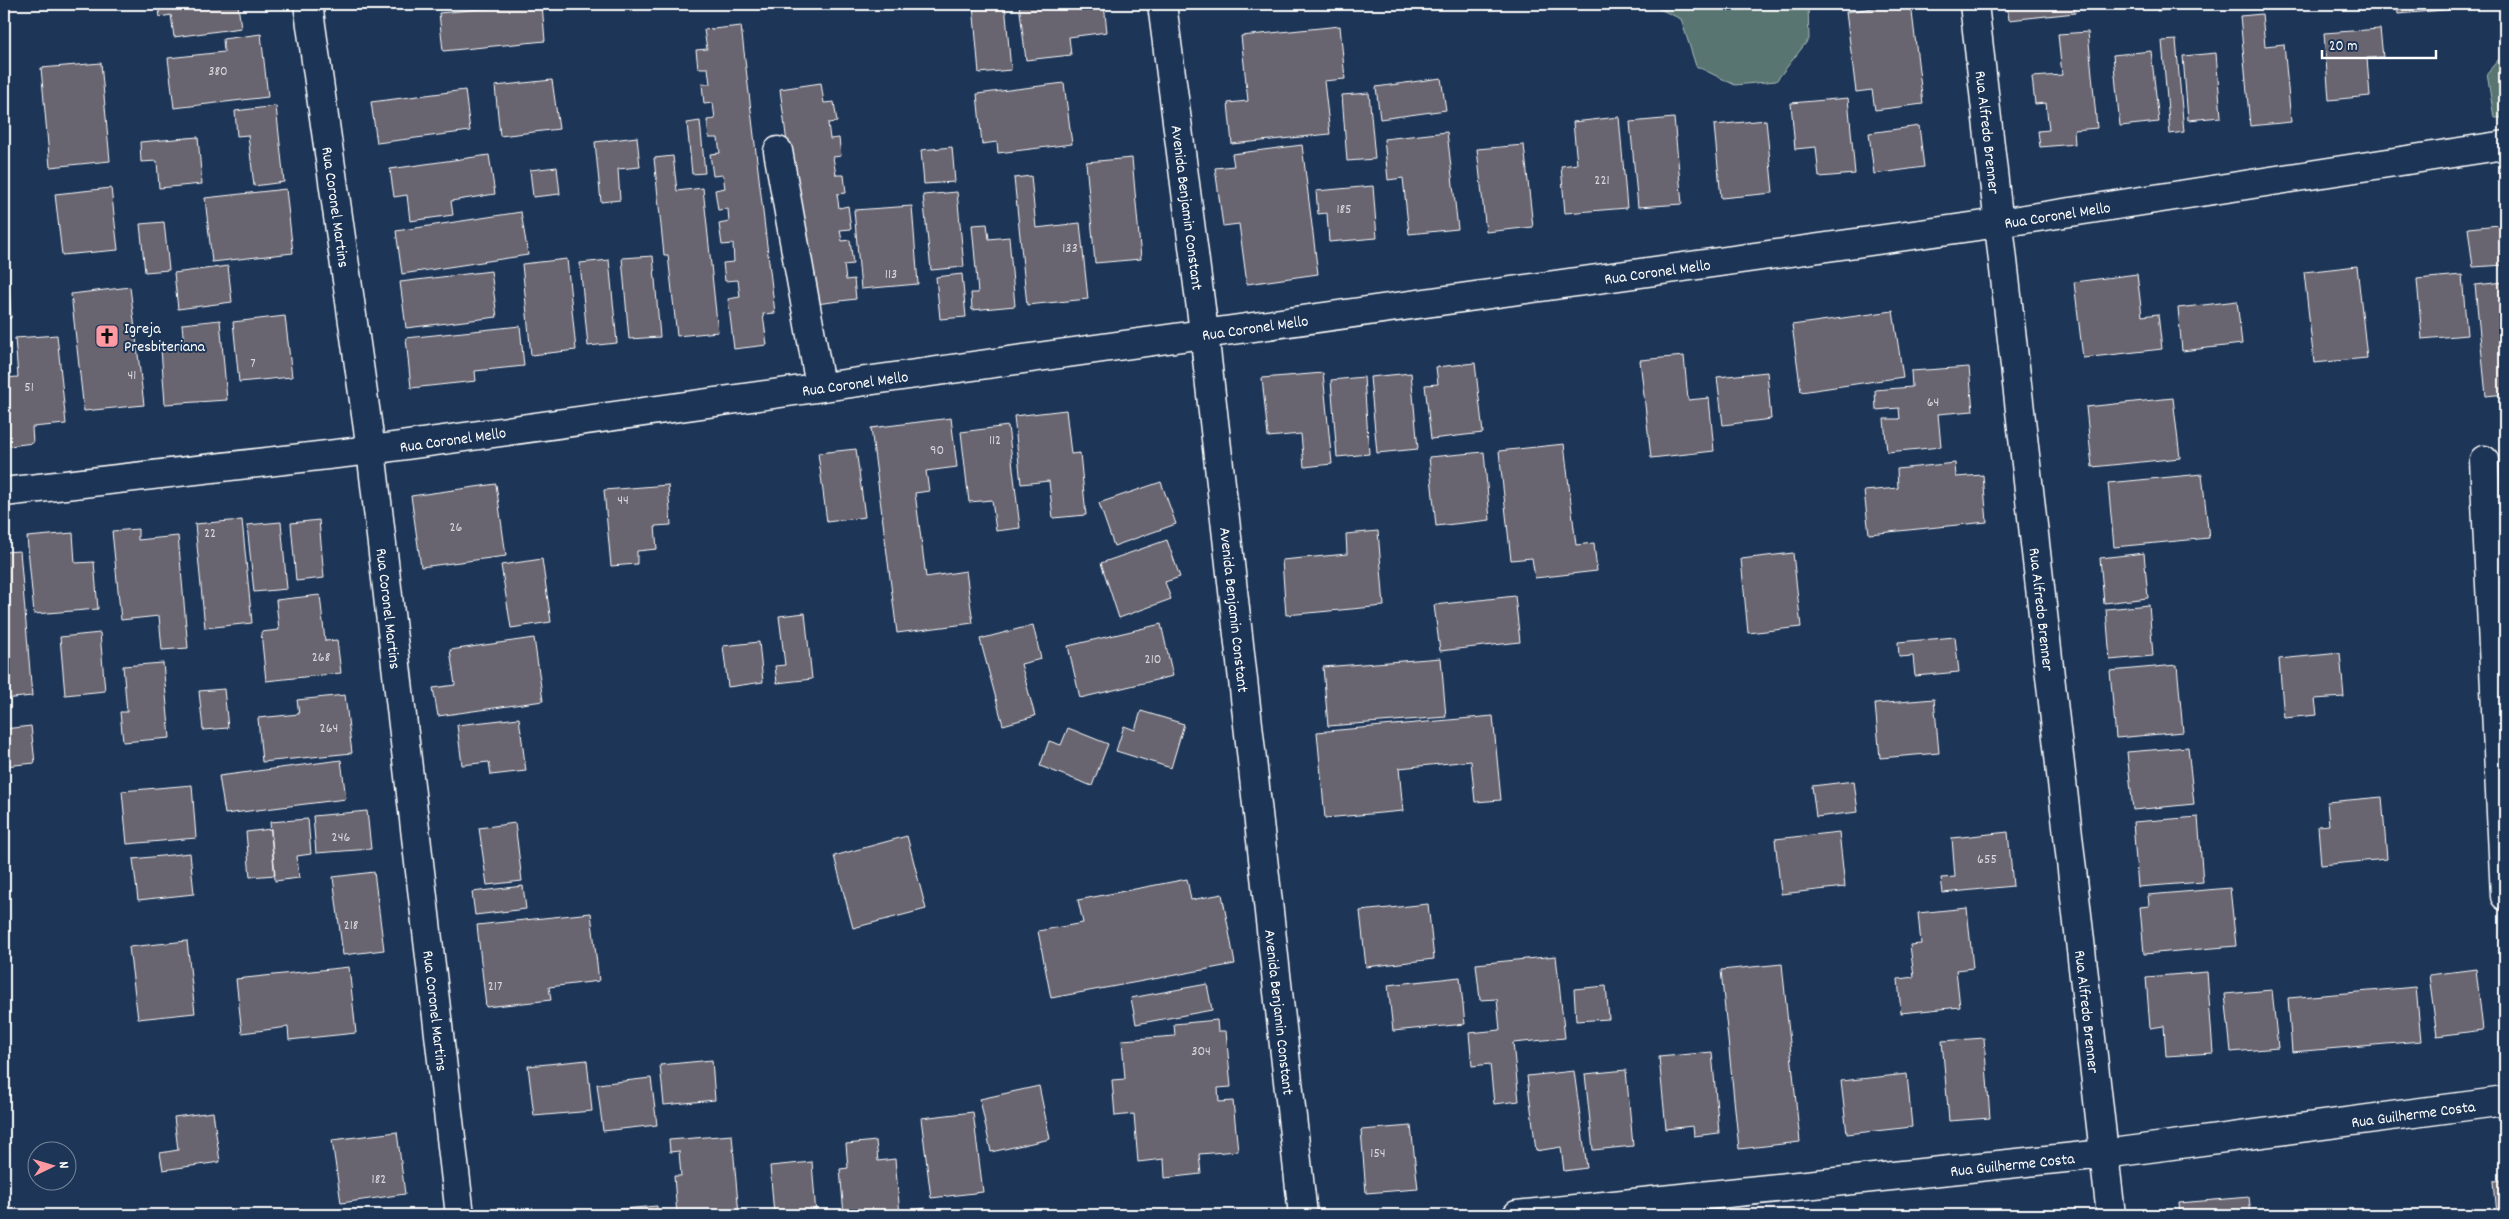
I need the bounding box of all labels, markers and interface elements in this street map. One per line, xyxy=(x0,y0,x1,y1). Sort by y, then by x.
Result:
scale bar xyxy=(2322,28,2435,60)
text: 20 m xyxy=(2329,36,2357,58)
house number: 380 xyxy=(208,62,228,82)
street label: Rua Alfredo Brenner xyxy=(1968,70,2004,195)
street label: Avenida Benjamin Constant xyxy=(1164,124,1208,292)
street label: Rua Coronel Martins xyxy=(314,145,354,269)
house number: 221 xyxy=(1594,171,1610,191)
street label: Rua Coronel Mello xyxy=(2003,197,2112,236)
house number: 185 xyxy=(1336,200,1352,220)
house number: 133 xyxy=(1062,239,1078,259)
street label: Rua Coronel Mello xyxy=(1603,254,1712,292)
house number: 113 xyxy=(885,265,897,285)
street label: Rua Coronel Mello xyxy=(1201,310,1310,348)
place label: Igreja Presbiteriana xyxy=(124,318,206,359)
church icon: Igreja Presbiteriana xyxy=(94,323,120,349)
house number: 7 xyxy=(250,354,256,374)
house number: 41 xyxy=(128,366,136,386)
street label: Rua Coronel Mello xyxy=(801,366,910,404)
house number: 51 xyxy=(24,378,34,398)
house number: 64 xyxy=(1927,393,1939,413)
street label: Rua Coronel Mello xyxy=(399,422,508,460)
house number: 112 xyxy=(989,431,1001,451)
house number: 90 xyxy=(930,441,944,461)
house number: 44 xyxy=(617,491,629,511)
house number: 26 xyxy=(450,518,463,538)
house number: 22 xyxy=(204,524,216,544)
street label: Avenida Benjamin Constant xyxy=(1212,526,1253,694)
street label: Rua Coronel Martins xyxy=(368,547,405,671)
street label: Rua Alfredo Brenner xyxy=(2022,547,2058,672)
house number: 268 xyxy=(312,648,331,668)
house number: 210 xyxy=(1145,650,1161,670)
house number: 264 xyxy=(320,719,338,739)
house number: 246 xyxy=(332,828,351,848)
house number: 655 xyxy=(1977,850,1997,870)
house number: 218 xyxy=(344,916,359,936)
street label: Avenida Benjamin Constant xyxy=(1257,928,1298,1096)
street label: Rua Coronel Martins xyxy=(415,949,452,1073)
street label: Rua Alfredo Brenner xyxy=(2067,949,2104,1075)
house number: 217 xyxy=(488,977,502,997)
house number: 304 xyxy=(1191,1042,1211,1062)
street label: Rua Guilherme Costa xyxy=(2350,1096,2477,1135)
north arrow xyxy=(28,1142,78,1192)
house number: 154 xyxy=(1370,1144,1386,1164)
street label: Rua Guilherme Costa xyxy=(1949,1148,2076,1184)
text: N xyxy=(53,1161,73,1169)
house number: 182 xyxy=(372,1170,386,1190)

